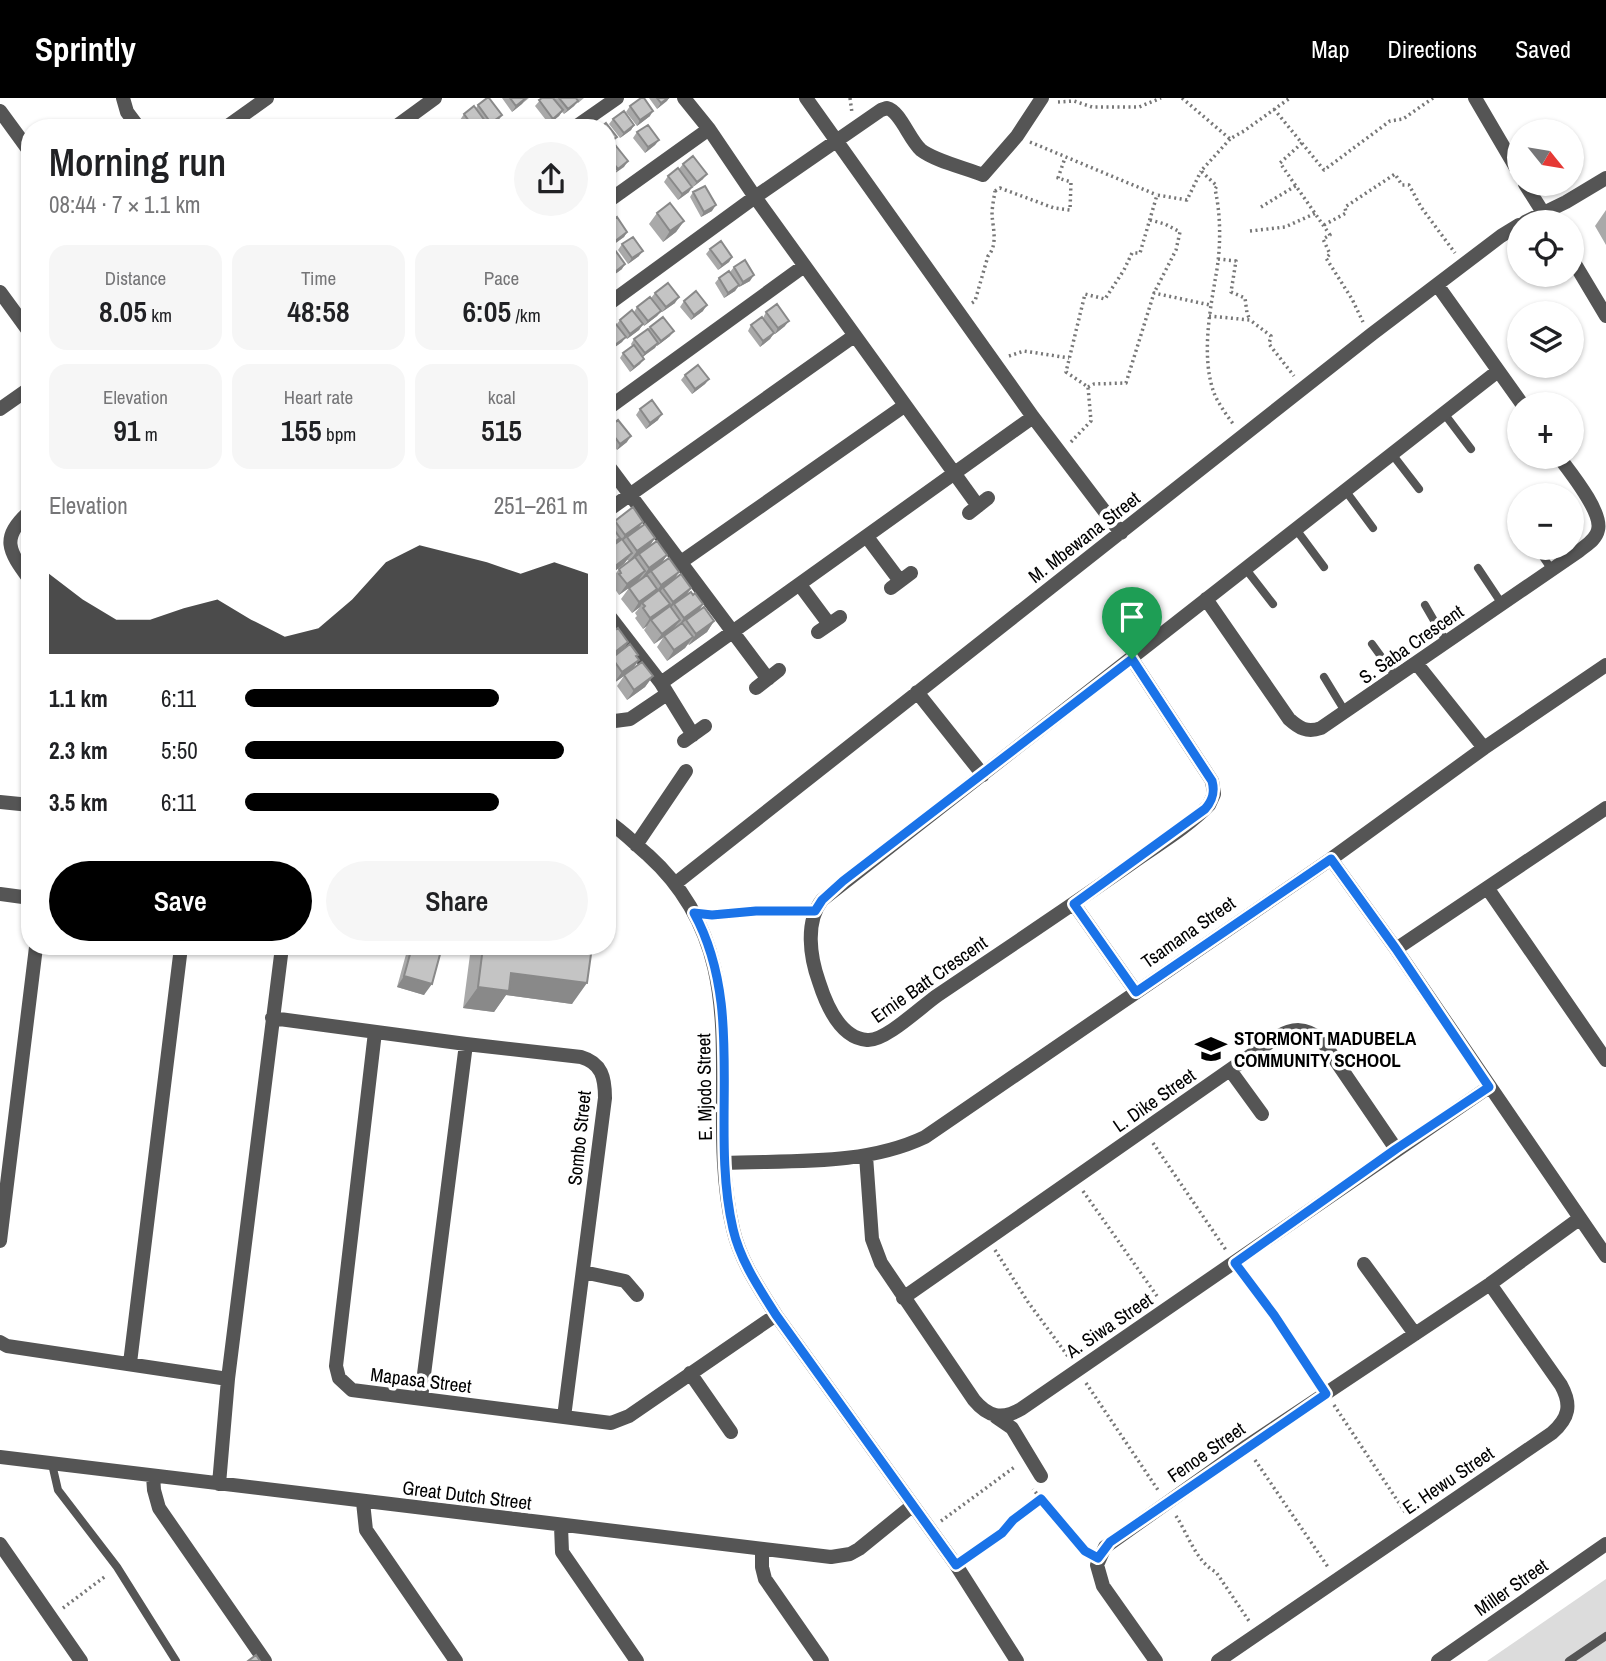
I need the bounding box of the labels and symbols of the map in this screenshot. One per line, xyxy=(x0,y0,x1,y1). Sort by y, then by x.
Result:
north arrow xyxy=(1507,119,1584,196)
street label: M. Mbewana Street xyxy=(1023,485,1146,589)
pin xyxy=(1102,587,1162,659)
street label: S. Saba Crescent xyxy=(1354,598,1469,690)
street label: Tsamana Street xyxy=(1136,890,1241,974)
street label: Ernie Batt Crescent xyxy=(866,929,993,1029)
place label: STORMONT MADUBELA COMMUNITY SCHOOL xyxy=(1234,1025,1417,1073)
street label: E. Mjodo Street xyxy=(690,1032,718,1141)
school or university icon: STORMONT MADUBELA COMMUNITY SCHOOL xyxy=(1194,1032,1228,1066)
street label: L. Dike Street xyxy=(1108,1062,1201,1138)
street label: Sombo Street xyxy=(561,1089,597,1187)
street label: A. Siwa Street xyxy=(1060,1286,1158,1364)
street label: Mapasa Street xyxy=(369,1361,474,1399)
street label: Fenoe Street xyxy=(1162,1415,1251,1488)
street label: E. Hewu Street xyxy=(1397,1440,1499,1520)
street label: Great Dutch Street xyxy=(401,1474,534,1516)
street label: Miller Street xyxy=(1469,1552,1553,1622)

